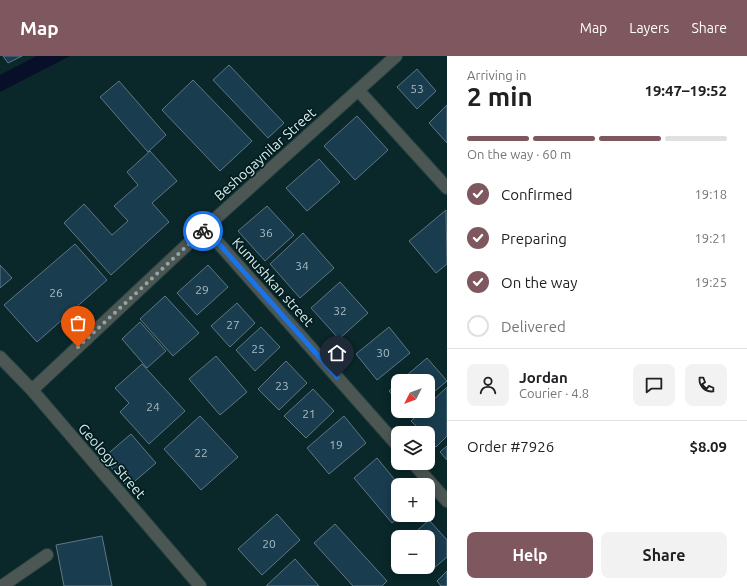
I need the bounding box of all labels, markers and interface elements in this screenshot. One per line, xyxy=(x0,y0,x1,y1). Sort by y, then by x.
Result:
text: Map xyxy=(20,17,59,39)
text: Map xyxy=(580,20,607,36)
text: Layers xyxy=(629,20,669,36)
text: Share xyxy=(691,20,727,36)
text: Arriving in xyxy=(467,68,526,82)
house number: 53 xyxy=(410,82,424,95)
text: 2 min xyxy=(467,82,533,111)
text: 19:47–19:52 xyxy=(644,82,727,99)
street label: Beshogaynilar Street xyxy=(211,104,319,204)
text: On the way · 60 m xyxy=(467,147,571,161)
icon: check xyxy=(467,183,489,205)
text: Confirmed xyxy=(501,186,573,203)
text: 19:18 xyxy=(694,187,727,201)
courier xyxy=(183,211,223,251)
icon: bike xyxy=(192,220,214,242)
house number: 36 xyxy=(259,226,273,239)
icon: check xyxy=(467,227,489,249)
text: Preparing xyxy=(501,230,567,247)
text: 19:21 xyxy=(694,231,727,245)
street label: Kumushkan street xyxy=(229,234,317,330)
house number: 34 xyxy=(295,259,309,272)
icon: check xyxy=(467,271,489,293)
text: On the way xyxy=(501,274,577,291)
text: 19:25 xyxy=(694,275,727,289)
house number: 29 xyxy=(195,283,209,296)
house number: 26 xyxy=(49,286,63,299)
house number: 32 xyxy=(333,304,347,317)
pin xyxy=(61,306,95,347)
icon: bag xyxy=(67,312,89,334)
house number: 27 xyxy=(226,318,240,331)
text: Delivered xyxy=(501,318,566,335)
pin xyxy=(320,336,354,377)
house number: 25 xyxy=(251,342,265,355)
icon: home xyxy=(326,342,348,364)
house number: 30 xyxy=(376,346,390,359)
button: person xyxy=(467,364,509,406)
button: chat xyxy=(633,364,675,406)
button: phone xyxy=(685,364,727,406)
text: Jordan xyxy=(519,369,568,386)
north arrow xyxy=(391,374,435,418)
map controls xyxy=(391,374,435,574)
house number: 23 xyxy=(275,379,289,392)
text: Courier · 4.8 xyxy=(519,386,589,400)
house number: 24 xyxy=(146,400,160,413)
house number: 21 xyxy=(302,407,316,420)
street label: Geology Street xyxy=(75,420,149,502)
button: layers xyxy=(391,426,435,470)
house number: 19 xyxy=(329,438,343,451)
text: Order #7926 xyxy=(467,438,554,455)
text: $8.09 xyxy=(689,438,727,455)
house number: 22 xyxy=(194,446,208,459)
button: + xyxy=(391,478,435,522)
button: − xyxy=(391,530,435,574)
button: Help xyxy=(467,532,593,578)
button: Share xyxy=(601,532,727,578)
house number: 20 xyxy=(262,537,276,550)

